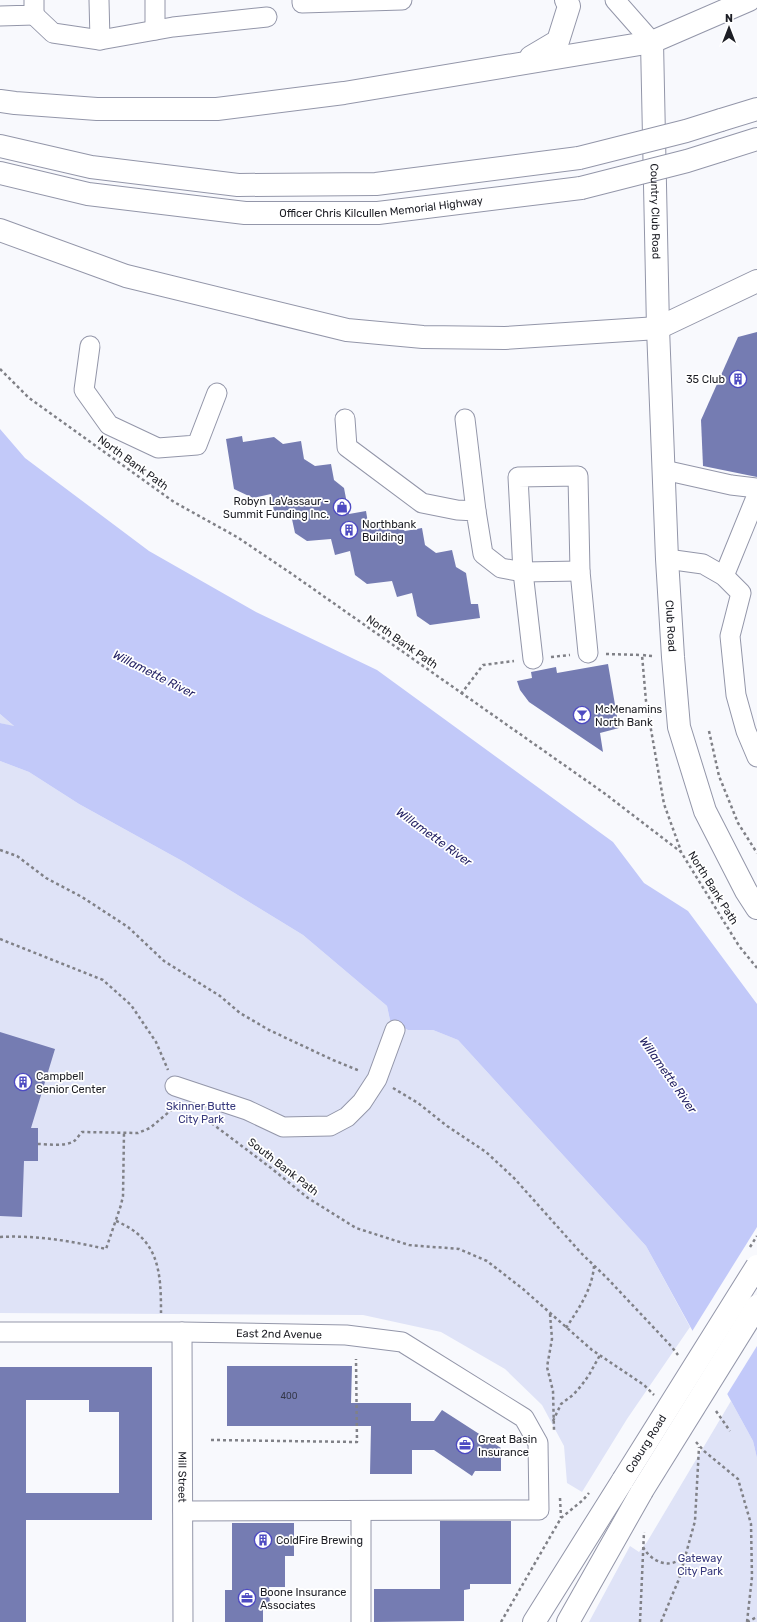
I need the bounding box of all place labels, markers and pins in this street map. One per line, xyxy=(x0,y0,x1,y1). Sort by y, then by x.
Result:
building icon: 35 Club xyxy=(728,369,748,389)
place label: 35 Club xyxy=(686,373,725,386)
place label: Robyn LaVassaur - Summit Funding Inc. xyxy=(223,495,329,521)
shop icon: Robyn LaVassaur - Summit Funding Inc. xyxy=(332,497,352,517)
place label: Northbank Building xyxy=(362,518,416,544)
building icon: Northbank Building xyxy=(339,520,359,540)
place label: McMenamins North Bank xyxy=(595,703,663,729)
bar icon: McMenamins North Bank xyxy=(572,705,592,725)
place label: Campbell Senior Center xyxy=(36,1070,107,1096)
building icon: Campbell Senior Center xyxy=(13,1072,33,1092)
place label: Great Basin Insurance xyxy=(478,1433,537,1459)
office icon: Great Basin Insurance xyxy=(455,1435,475,1455)
building icon: ColdFire Brewing xyxy=(253,1530,273,1550)
place label: ColdFire Brewing xyxy=(276,1534,363,1547)
place label: Boone Insurance Associates xyxy=(260,1586,346,1612)
office icon: Boone Insurance Associates xyxy=(237,1588,257,1608)

